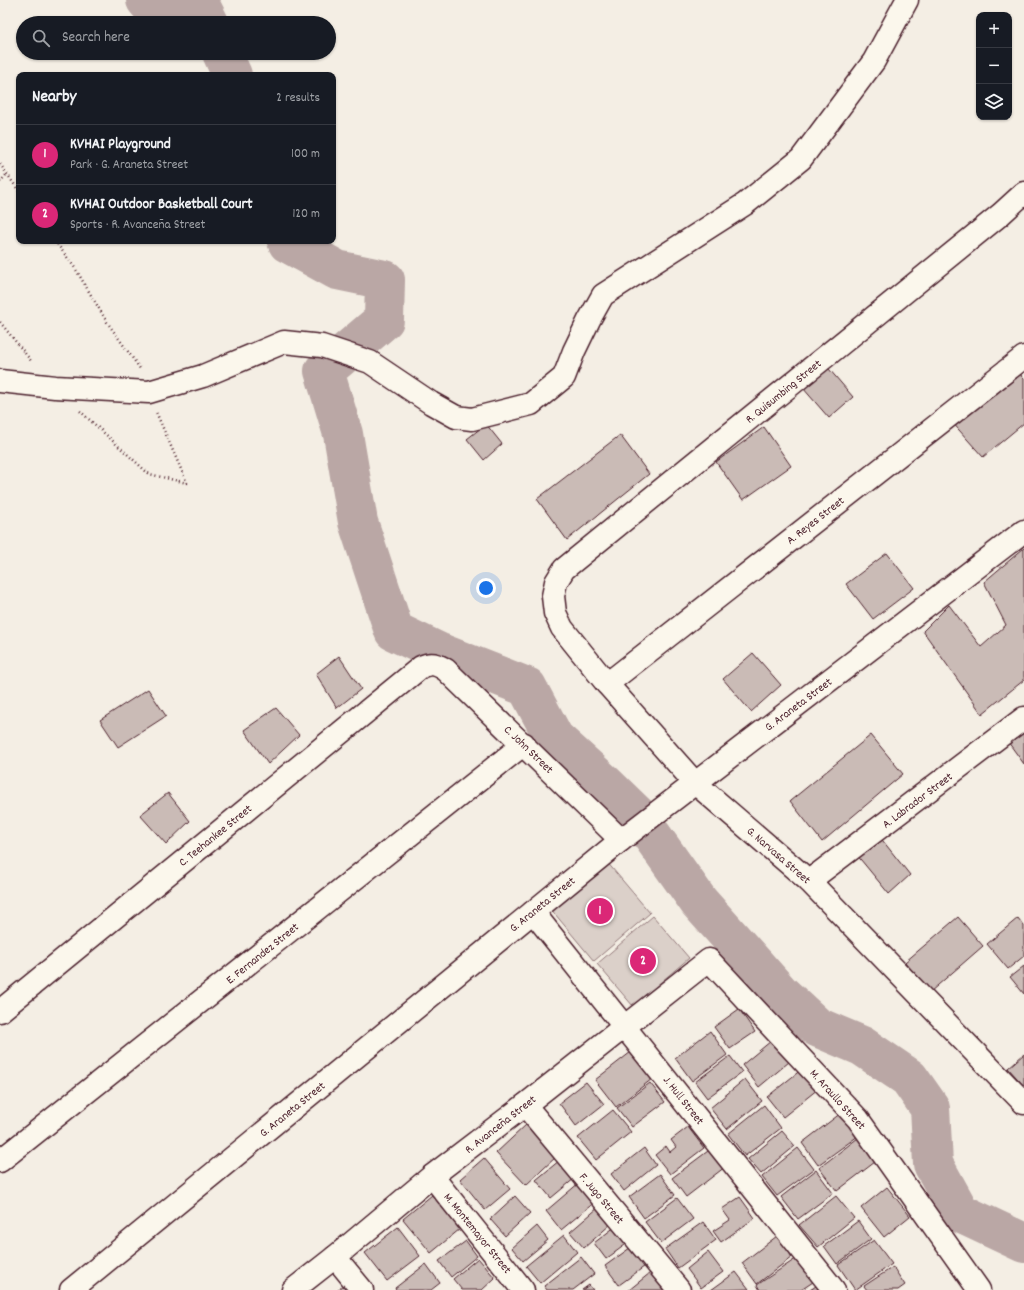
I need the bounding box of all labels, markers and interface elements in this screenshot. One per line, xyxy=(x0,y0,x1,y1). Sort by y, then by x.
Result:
map controls xyxy=(976,12,1012,120)
button: + xyxy=(976,12,1012,48)
search box xyxy=(16,16,336,60)
icon: search xyxy=(30,27,52,49)
text: Search here xyxy=(62,27,130,49)
button: − xyxy=(976,48,1012,84)
button: layers xyxy=(976,84,1012,120)
text: Nearby xyxy=(32,86,76,110)
text: 2 results xyxy=(276,89,320,108)
text: KVHAI Playground xyxy=(70,134,171,156)
text: 1 xyxy=(44,145,46,164)
text: 100 m xyxy=(291,145,320,164)
text: Park · G. Araneta Street xyxy=(70,156,188,175)
text: KVHAI Outdoor Basketball Court xyxy=(70,194,253,216)
text: 2 xyxy=(42,205,48,224)
text: 120 m xyxy=(292,205,320,224)
text: Sports · R. Avanceña Street xyxy=(70,216,205,235)
street label: R. Quisumbing Street xyxy=(742,356,826,428)
street label: A. Reyes Street xyxy=(783,493,849,549)
your location xyxy=(476,578,496,598)
street label: G. Araneta Street xyxy=(762,674,837,736)
street label: C. John Street xyxy=(499,722,557,779)
street label: A. Labrador Street xyxy=(879,769,957,833)
street label: C. Teehankee Street xyxy=(176,801,257,871)
street label: G. Narvasa Street xyxy=(742,823,814,889)
street label: G. Araneta Street xyxy=(506,873,580,937)
pin: 1 xyxy=(587,896,613,926)
street label: E. Fernandez Street xyxy=(223,919,303,989)
pin: 2 xyxy=(630,946,656,976)
street label: M. Araullo Street xyxy=(805,1066,869,1135)
street label: J. Hull Street xyxy=(658,1073,708,1129)
street label: G. Araneta Street xyxy=(256,1078,330,1142)
street label: R. Avanceña Street xyxy=(462,1092,541,1159)
street label: F. Jugo Street xyxy=(574,1170,628,1229)
street label: M. Montemayor Street xyxy=(439,1190,515,1279)

